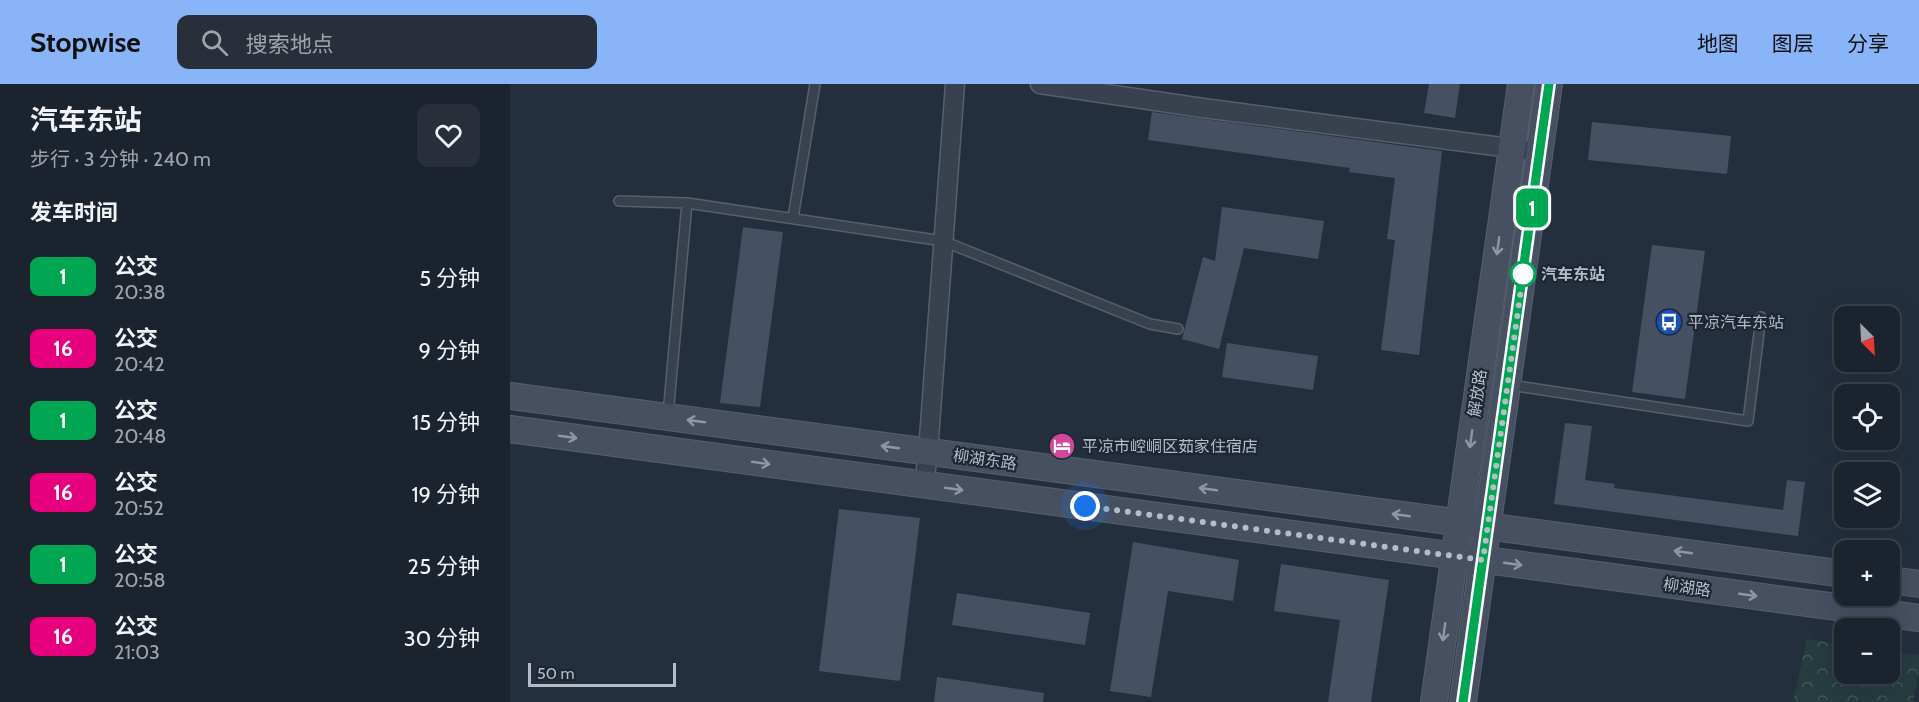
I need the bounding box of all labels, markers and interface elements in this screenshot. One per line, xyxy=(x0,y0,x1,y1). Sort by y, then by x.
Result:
search box xyxy=(177,15,597,69)
text: Stopwise xyxy=(30,25,141,59)
icon: search xyxy=(198,26,231,59)
text: 搜索地点 xyxy=(246,31,334,58)
text: 地图 xyxy=(1697,31,1739,56)
text: 图层 xyxy=(1772,31,1814,56)
text: 分享 xyxy=(1847,31,1889,56)
text: 汽车东站 xyxy=(30,103,142,137)
button: heart xyxy=(417,104,480,167)
text: 步行 · 3 分钟 · 240 m xyxy=(30,147,211,171)
line badge: 1 xyxy=(1512,188,1552,228)
text: 1 xyxy=(1528,196,1536,221)
text: 发车时间 xyxy=(30,199,118,226)
one-way arrow xyxy=(1493,236,1504,255)
text: 公交 xyxy=(114,253,158,280)
marker: 汽车东站 xyxy=(1510,261,1536,287)
text: 1 xyxy=(59,264,67,289)
text: 5 分钟 xyxy=(419,265,480,292)
place label: 汽车东站 xyxy=(1541,265,1605,284)
text: 20:38 xyxy=(114,280,166,304)
north arrow xyxy=(1834,306,1900,372)
map controls xyxy=(1834,306,1900,684)
bus stop icon: 平凉汽车东站 xyxy=(1654,307,1684,337)
place label: 平凉汽车东站 xyxy=(1688,313,1784,332)
text: 公交 xyxy=(114,325,158,352)
text: 16 xyxy=(53,336,73,361)
text: 9 分钟 xyxy=(419,337,480,364)
text: 20:42 xyxy=(114,352,165,376)
street label: 解放路 xyxy=(1465,368,1490,418)
button: locate xyxy=(1834,384,1900,450)
text: 公交 xyxy=(114,397,158,424)
text: 1 xyxy=(59,408,67,433)
text: 15 分钟 xyxy=(412,409,480,436)
one-way arrow xyxy=(687,415,707,426)
text: 20:48 xyxy=(114,424,166,448)
one-way arrow xyxy=(1465,429,1476,448)
one-way arrow xyxy=(558,431,577,442)
hotel icon: 平凉市崆峒区茹家住宿店 xyxy=(1047,431,1077,461)
place label: 平凉市崆峒区茹家住宿店 xyxy=(1082,437,1258,456)
one-way arrow xyxy=(880,441,900,452)
street label: 柳湖东路 xyxy=(952,446,1018,473)
one-way arrow xyxy=(751,457,771,468)
button: layers xyxy=(1834,462,1900,528)
text: 公交 xyxy=(114,469,158,496)
text: 16 xyxy=(53,480,73,505)
text: 19 分钟 xyxy=(411,481,480,508)
one-way arrow xyxy=(1198,483,1218,494)
one-way arrow xyxy=(944,484,964,495)
your location xyxy=(1070,491,1100,521)
text: 20:52 xyxy=(114,496,164,520)
one-way arrow xyxy=(1392,509,1412,520)
button: + xyxy=(1834,540,1900,606)
text: 公交 xyxy=(114,541,158,568)
one-way arrow xyxy=(1674,547,1693,558)
text: 1 xyxy=(59,552,67,577)
text: 25 分钟 xyxy=(408,553,480,580)
one-way arrow xyxy=(1502,558,1522,569)
text: 20:58 xyxy=(114,568,166,592)
street label: 柳湖路 xyxy=(1662,575,1712,600)
one-way arrow xyxy=(1737,589,1757,600)
text: 公交 xyxy=(114,613,158,640)
button: − xyxy=(1834,618,1900,684)
one-way arrow xyxy=(1438,622,1449,642)
text: 16 xyxy=(53,624,73,649)
text: 30 分钟 xyxy=(404,625,480,652)
text: 21:03 xyxy=(114,640,160,664)
scale bar xyxy=(528,660,676,688)
text: 50 m xyxy=(537,664,574,683)

